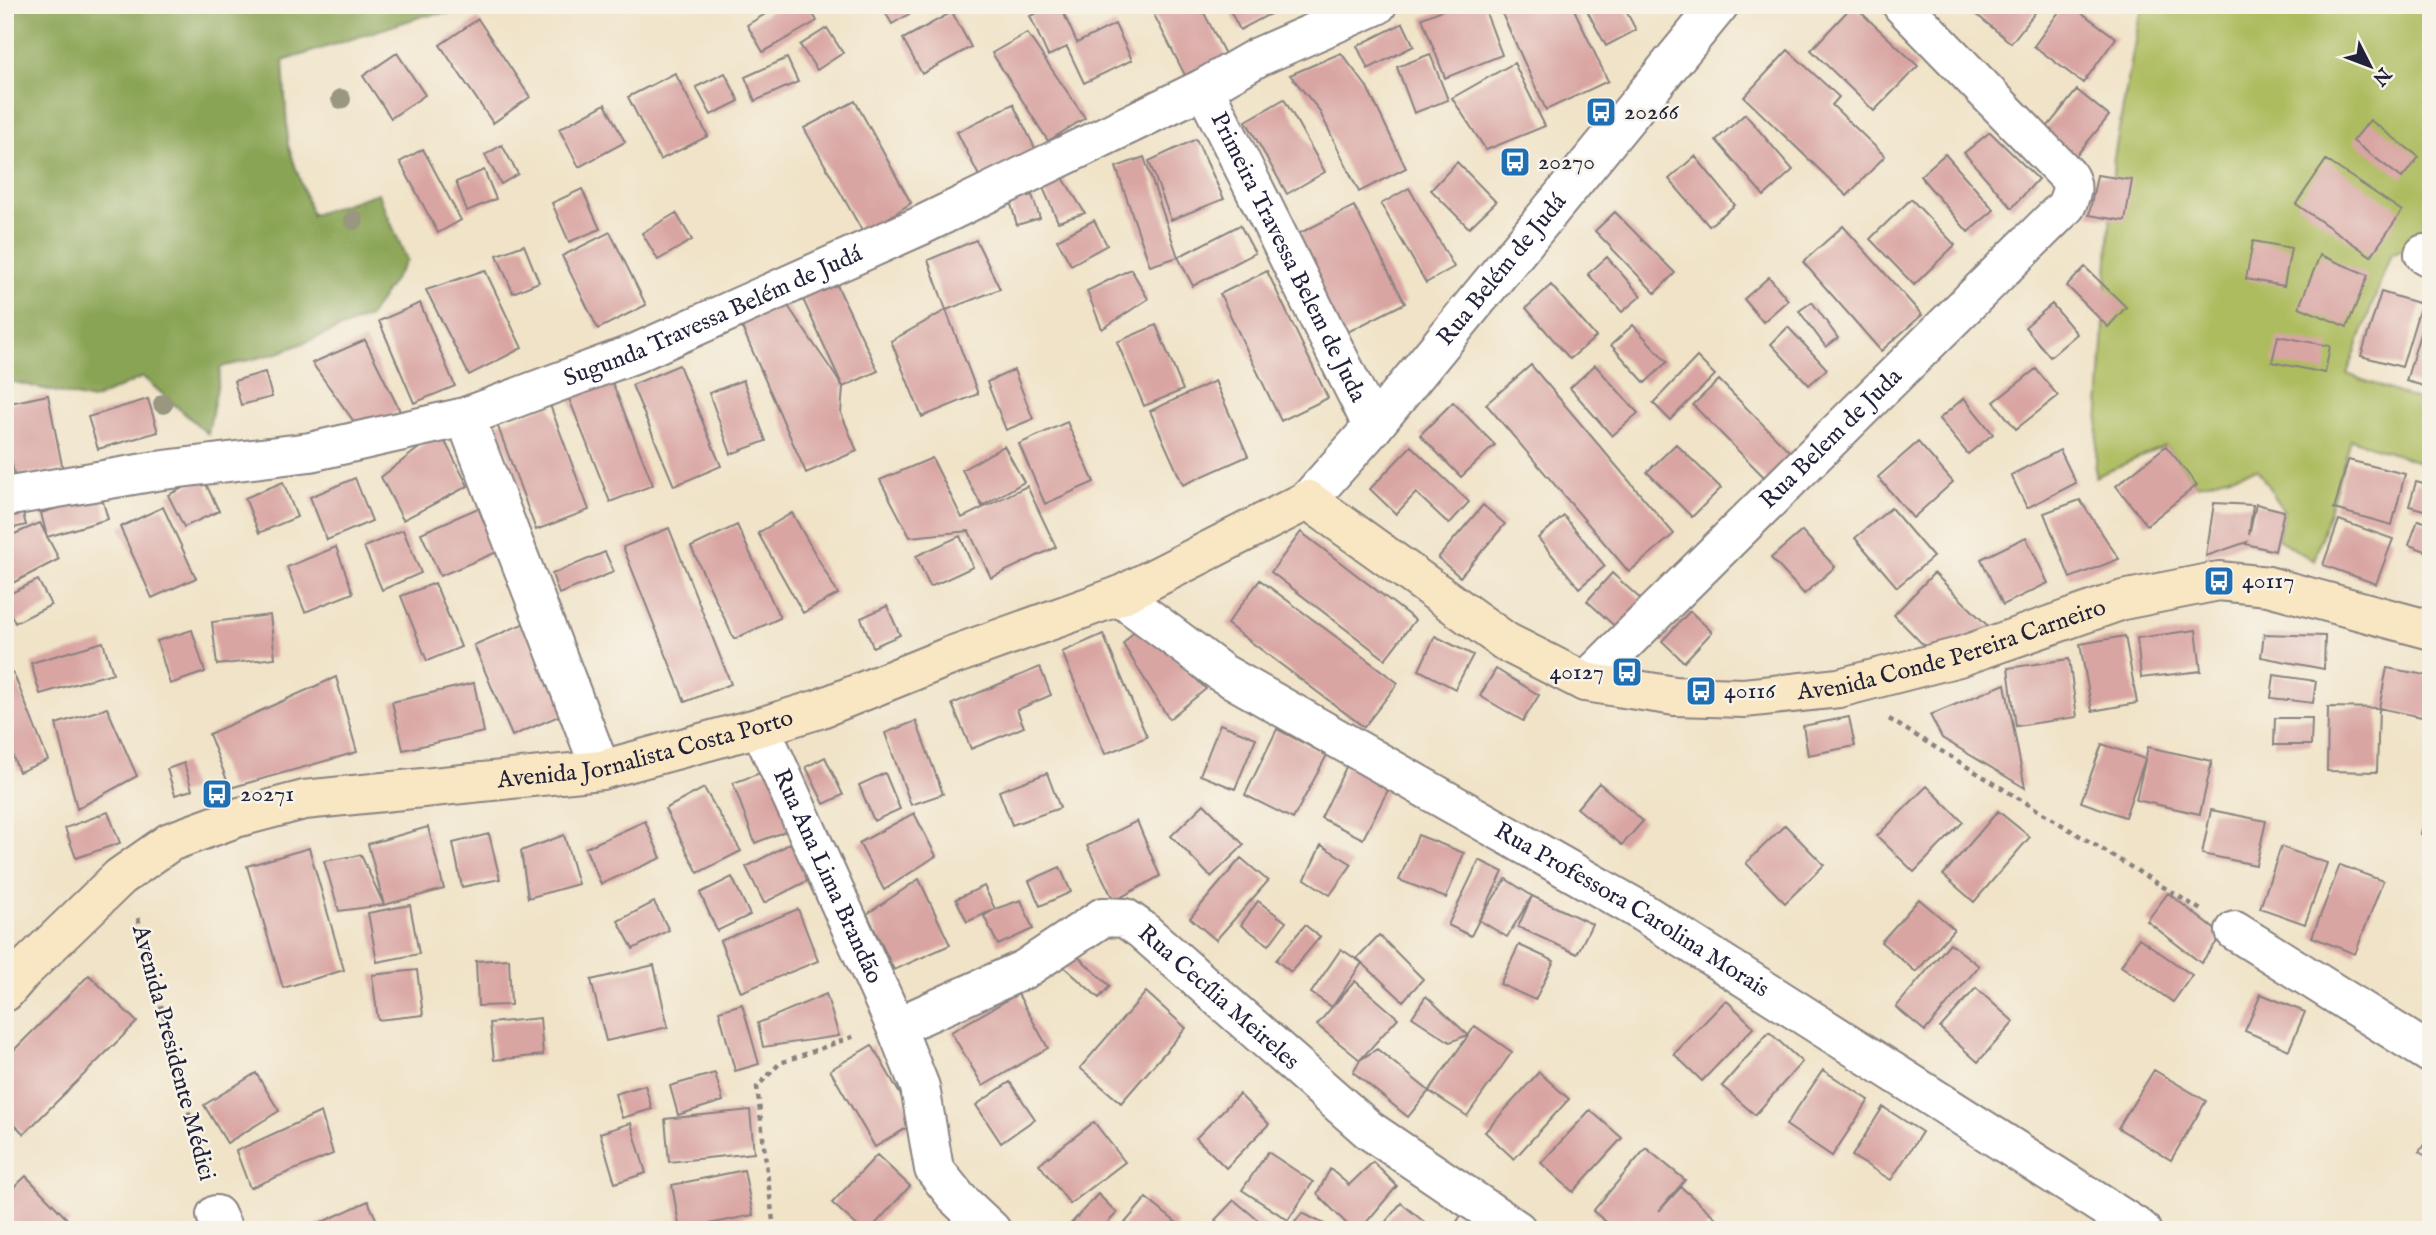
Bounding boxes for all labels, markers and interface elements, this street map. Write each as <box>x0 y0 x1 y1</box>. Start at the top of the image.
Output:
north arrow <box>2334 32 2404 102</box>
text: N <box>2366 61 2396 91</box>
bus stop icon: 20266 <box>1584 95 1618 129</box>
place label: 20266 <box>1624 97 1679 128</box>
street label: Primeira Travessa Belem de Juda <box>1203 107 1374 408</box>
bus stop icon: 20270 <box>1498 145 1532 179</box>
place label: 20270 <box>1538 147 1595 178</box>
street label: Rua Belém de Judá <box>1430 187 1574 352</box>
street label: Sugunda Travessa Belém de Judá <box>559 238 868 394</box>
street label: Rua Belem de Juda <box>1753 361 1909 516</box>
bus stop icon: 40117 <box>2202 564 2236 598</box>
place label: 40117 <box>2242 566 2295 597</box>
street label: Avenida Conde Pereira Carneiro <box>1795 592 2110 708</box>
bus stop icon: 40127 <box>1610 655 1644 689</box>
place label: 40127 <box>1549 657 1604 688</box>
bus stop icon: 40116 <box>1684 674 1718 708</box>
place label: 40116 <box>1724 676 1776 707</box>
street label: Avenida Jornalista Costa Porto <box>495 702 797 796</box>
street label: Rua Ana Lima Brandão <box>766 764 890 989</box>
bus stop icon: 20271 <box>200 777 234 811</box>
place label: 20271 <box>240 779 294 810</box>
street label: Rua Professora Carolina Morais <box>1489 815 1775 1005</box>
street label: Rua Cecília Meireles <box>1131 918 1306 1077</box>
street label: Avenida Presidente Médici <box>124 921 222 1184</box>

